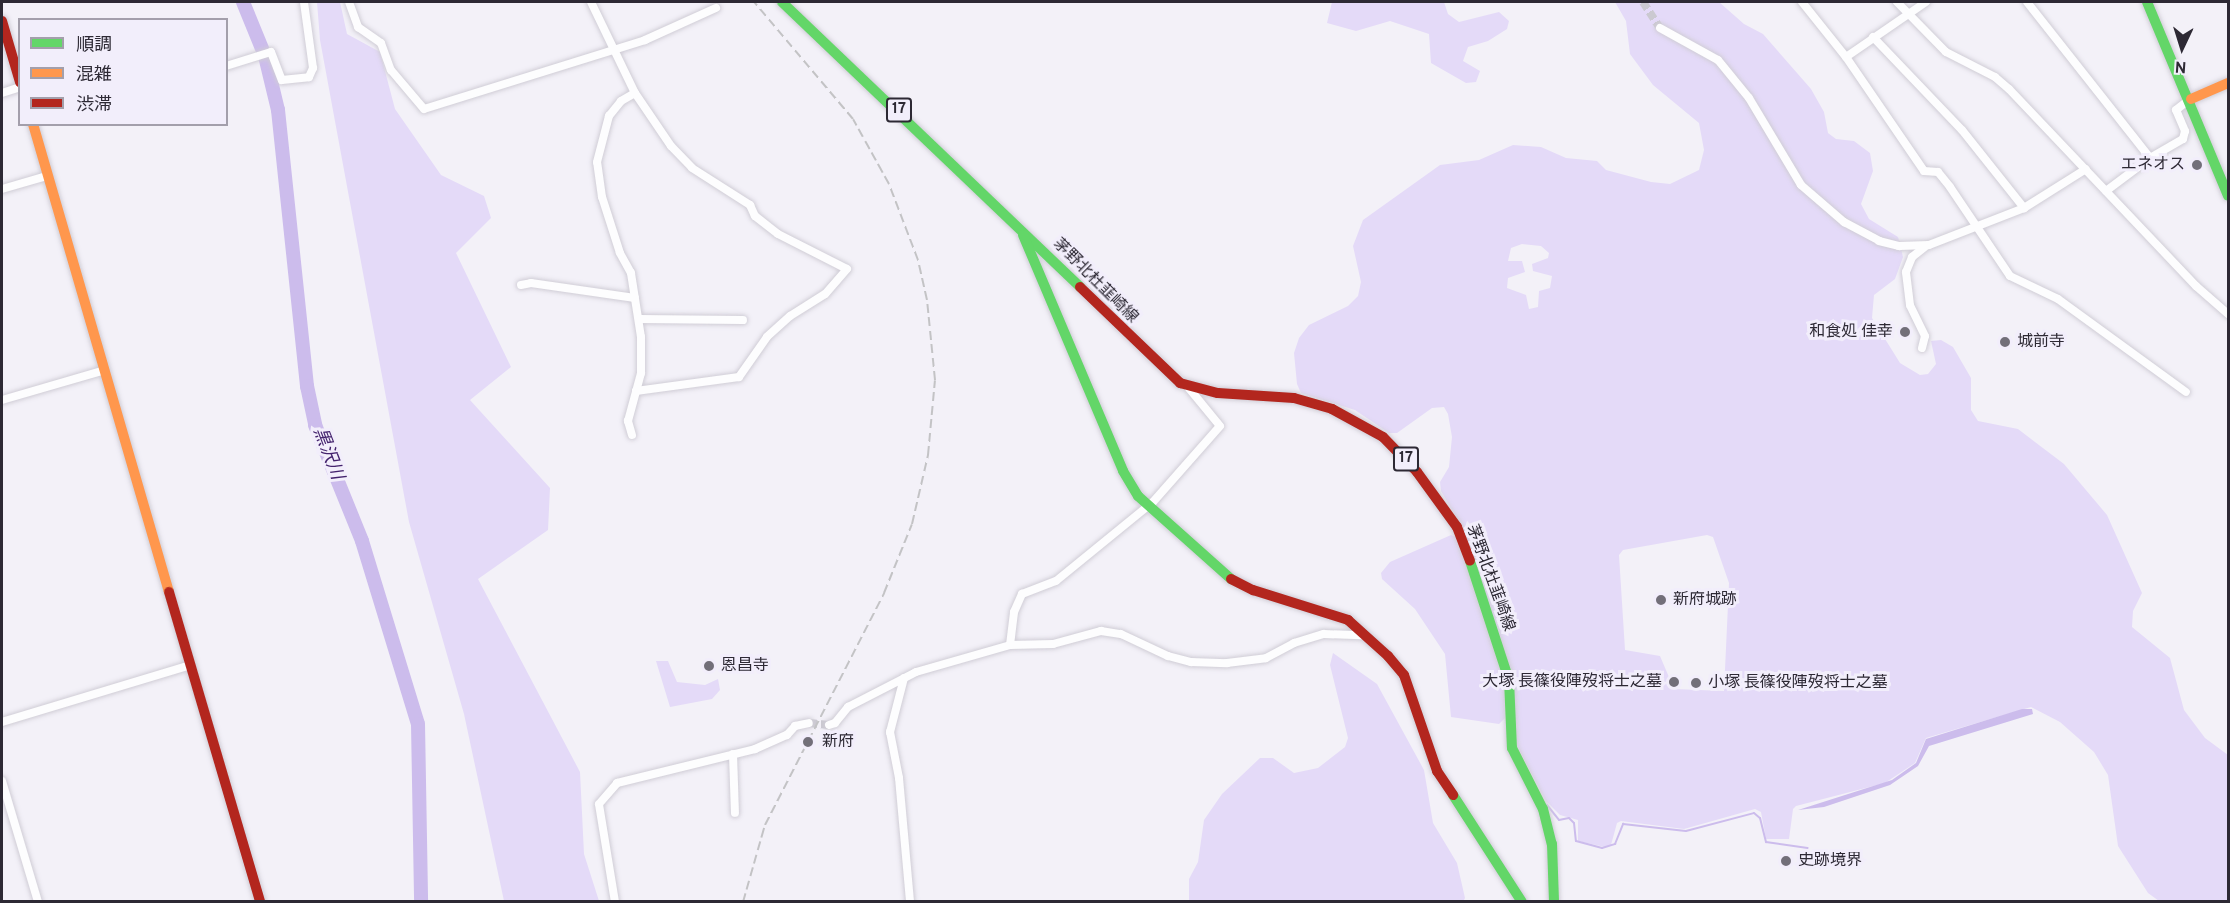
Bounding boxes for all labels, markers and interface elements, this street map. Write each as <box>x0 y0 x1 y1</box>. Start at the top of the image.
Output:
legend <box>18 18 228 126</box>
north arrow <box>2152 18 2212 78</box>
text: 順調 <box>76 34 112 57</box>
text: N <box>2174 56 2187 76</box>
text: 混雑 <box>76 64 112 87</box>
text: 渋滞 <box>76 94 112 117</box>
road number: 17 <box>886 98 912 122</box>
place label: エネオス <box>2121 155 2185 175</box>
marker: エネオス <box>2190 158 2204 172</box>
street label: 茅野北杜韮崎線 <box>1049 235 1141 327</box>
place label: 和食処 佳幸 <box>1809 322 1893 342</box>
marker: 和食処 佳幸 <box>1898 325 1912 339</box>
place label: 城前寺 <box>2017 332 2065 352</box>
marker: 城前寺 <box>1998 335 2012 349</box>
water label: 黒沢川 <box>307 425 347 483</box>
road number: 17 <box>1392 447 1420 471</box>
street label: 茅野北杜韮崎線 <box>1462 522 1518 634</box>
place label: 新府城跡 <box>1673 590 1737 610</box>
marker: 新府城跡 <box>1654 593 1668 607</box>
place label: 恩昌寺 <box>721 656 769 676</box>
marker: 恩昌寺 <box>702 659 716 673</box>
place label: 大塚 長篠役陣歿将士之墓 <box>1482 672 1662 692</box>
place label: 小塚 長篠役陣歿将士之墓 <box>1708 673 1888 693</box>
marker: 大塚 長篠役陣歿将士之墓 <box>1667 675 1681 689</box>
marker: 小塚 長篠役陣歿将士之墓 <box>1689 676 1703 690</box>
place label: 新府 <box>822 732 854 752</box>
marker: 新府 <box>799 733 817 751</box>
place label: 史跡境界 <box>1798 851 1862 871</box>
marker: 史跡境界 <box>1779 854 1793 868</box>

